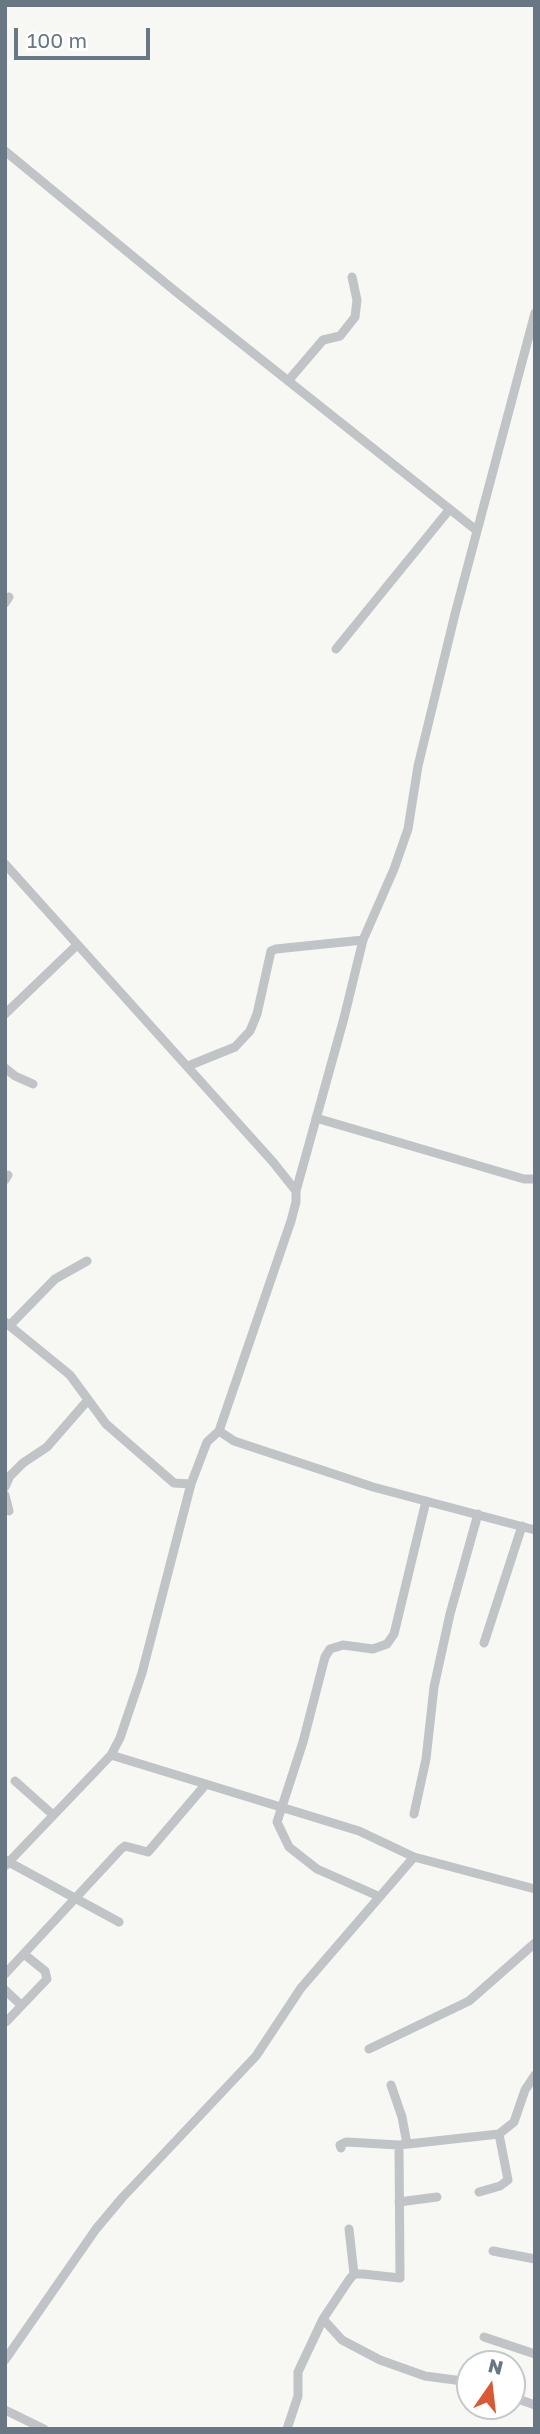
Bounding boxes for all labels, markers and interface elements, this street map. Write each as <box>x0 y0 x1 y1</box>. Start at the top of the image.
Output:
scale bar <box>18 14 154 58</box>
text: 100 m <box>27 27 87 53</box>
north arrow <box>456 2350 526 2420</box>
text: N <box>486 2353 506 2379</box>

